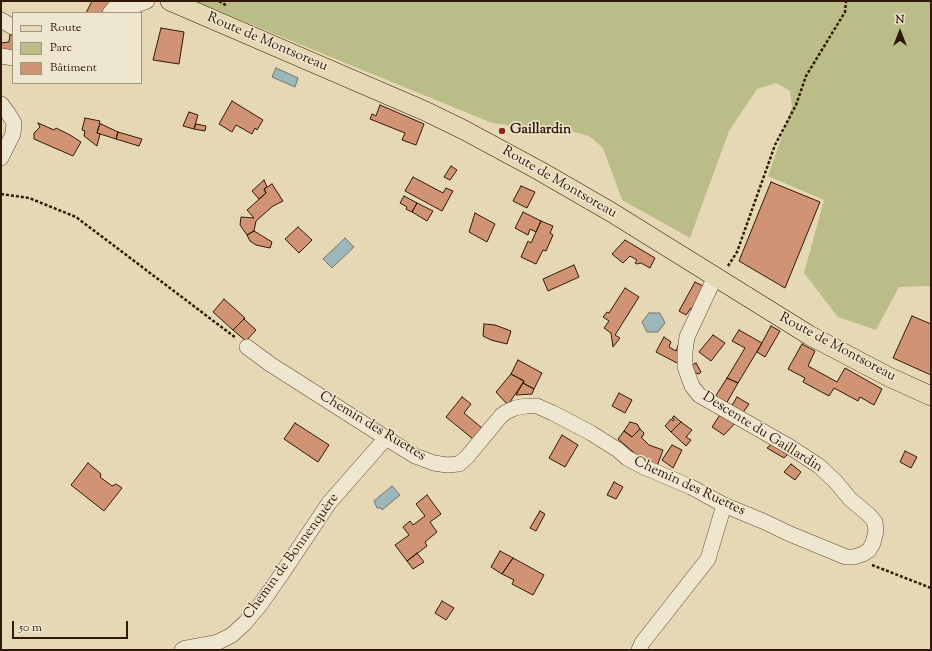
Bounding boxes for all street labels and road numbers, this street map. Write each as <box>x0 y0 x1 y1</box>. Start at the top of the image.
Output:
street label: Route de Montsoreau <box>204 10 330 76</box>
street label: Route de Montsoreau <box>499 143 619 223</box>
street label: Route de Montsoreau <box>776 310 898 386</box>
street label: Chemin des Ruettes <box>316 389 428 465</box>
street label: Descente du Gaillardin <box>699 389 825 477</box>
street label: Chemin des Ruettes <box>631 454 747 520</box>
street label: Chemin de Bonnenquère <box>241 491 343 623</box>

